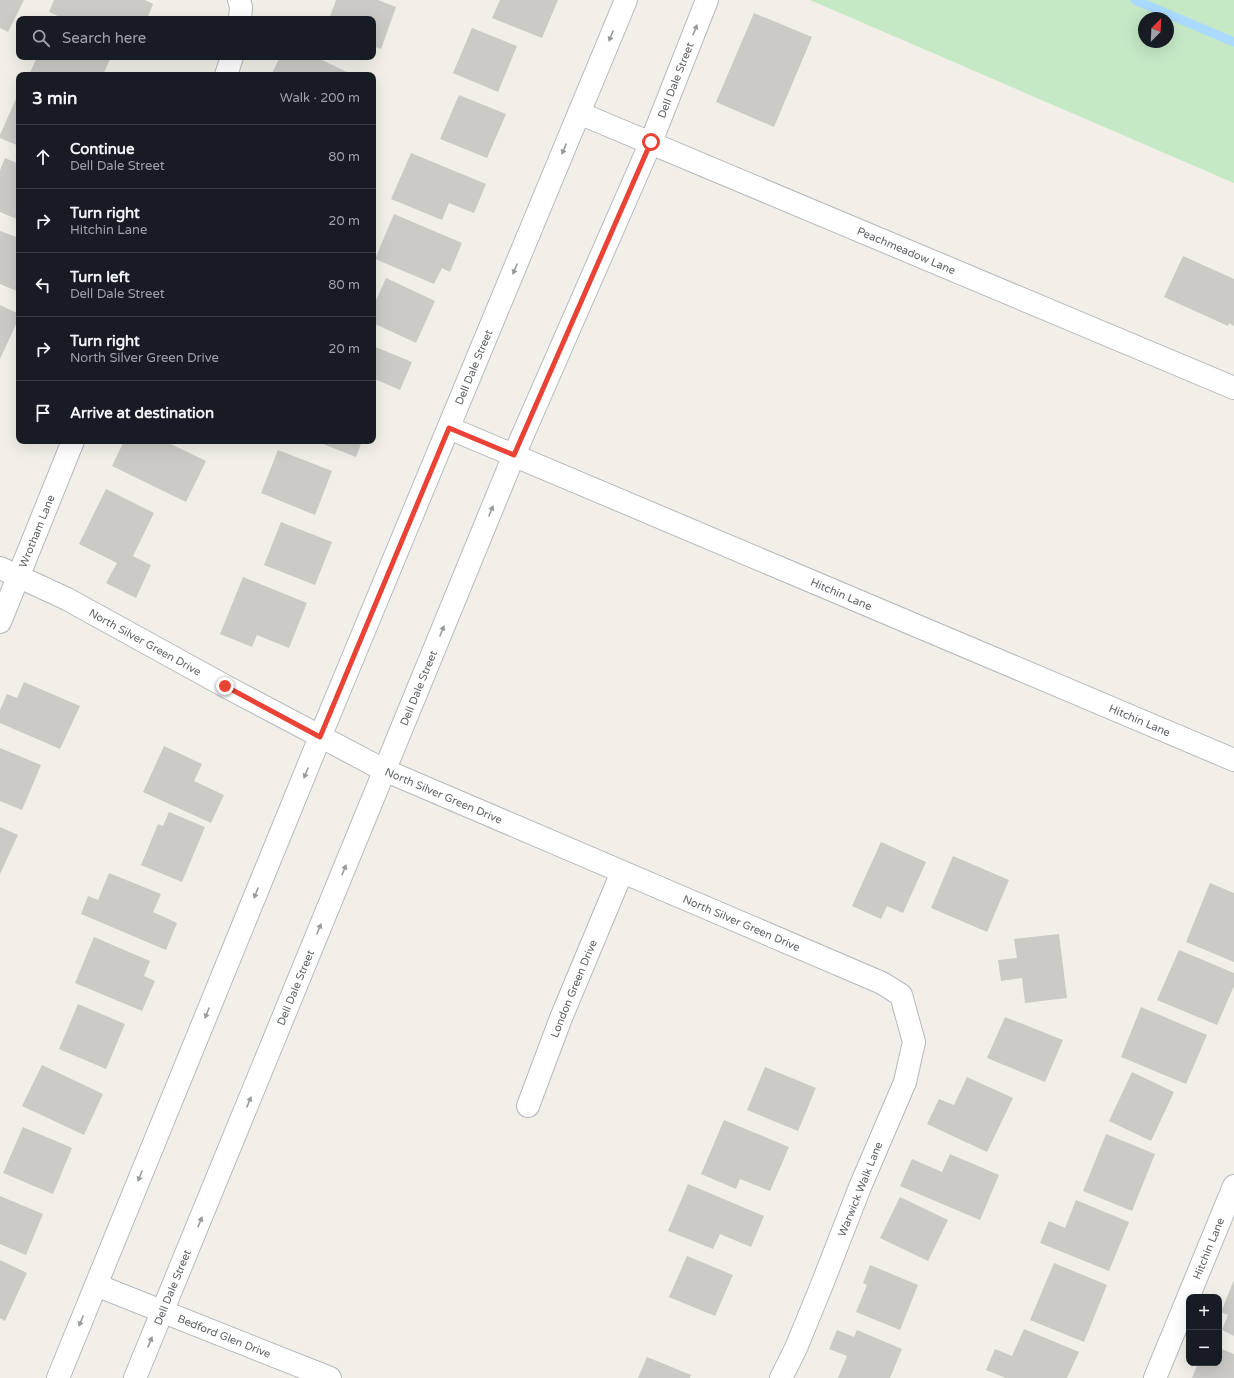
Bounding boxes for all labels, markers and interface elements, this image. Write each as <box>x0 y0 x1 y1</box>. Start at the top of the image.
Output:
north arrow <box>1138 12 1174 48</box>
search box <box>16 16 376 60</box>
one-way arrow <box>693 24 699 36</box>
icon: search <box>30 27 52 49</box>
text: Search here <box>62 29 146 47</box>
one-way arrow <box>608 31 614 42</box>
street label: Dell Dale Street <box>655 41 697 120</box>
text: 3 min <box>32 88 77 109</box>
text: Walk · 200 m <box>280 90 360 106</box>
route start <box>642 133 660 151</box>
text: Continue <box>70 140 134 158</box>
one-way arrow <box>561 143 567 155</box>
icon: ahead <box>32 146 54 168</box>
text: 80 m <box>328 149 360 165</box>
text: Dell Dale Street <box>70 158 165 174</box>
text: Turn right <box>70 204 140 222</box>
icon: right <box>32 210 54 232</box>
text: 20 m <box>328 213 360 229</box>
text: Hitchin Lane <box>70 222 147 238</box>
street label: Peachmeadow Lane <box>855 224 957 277</box>
one-way arrow <box>511 263 517 275</box>
text: Turn left <box>70 268 130 286</box>
icon: left <box>32 274 54 296</box>
text: 80 m <box>328 277 360 293</box>
text: Dell Dale Street <box>70 286 165 302</box>
street label: Dell Dale Street <box>453 328 495 407</box>
text: Turn right <box>70 332 140 350</box>
icon: right <box>32 338 54 360</box>
text: 20 m <box>328 341 360 357</box>
text: North Silver Green Drive <box>70 350 219 366</box>
icon: arrive <box>32 402 54 424</box>
text: Arrive at destination <box>70 404 214 422</box>
street label: Wrotham Lane <box>17 493 58 570</box>
one-way arrow <box>489 504 495 516</box>
street label: Hitchin Lane <box>808 576 874 613</box>
street label: North Silver Green Drive <box>86 606 203 679</box>
one-way arrow <box>439 624 445 636</box>
street label: Dell Dale Street <box>398 648 440 728</box>
route end <box>216 677 234 695</box>
street label: Hitchin Lane <box>1107 702 1172 739</box>
street label: North Silver Green Drive <box>383 765 504 827</box>
one-way arrow <box>302 767 308 779</box>
one-way arrow <box>341 863 347 875</box>
one-way arrow <box>253 888 259 900</box>
street label: North Silver Green Drive <box>681 893 802 954</box>
one-way arrow <box>317 923 323 935</box>
street label: London Green Drive <box>548 938 600 1039</box>
street label: Dell Dale Street <box>274 948 317 1027</box>
one-way arrow <box>204 1008 210 1019</box>
one-way arrow <box>246 1096 252 1107</box>
street label: Warwick Walk Lane <box>835 1140 885 1239</box>
one-way arrow <box>137 1171 143 1182</box>
one-way arrow <box>197 1215 203 1227</box>
street label: Hitchin Lane <box>1190 1216 1227 1281</box>
street label: Dell Dale Street <box>151 1248 194 1327</box>
map controls <box>1186 1294 1222 1366</box>
button: + <box>1186 1294 1222 1330</box>
street label: Bedford Glen Drive <box>176 1312 273 1361</box>
one-way arrow <box>77 1315 83 1327</box>
button: − <box>1186 1330 1222 1366</box>
one-way arrow <box>147 1337 153 1348</box>

